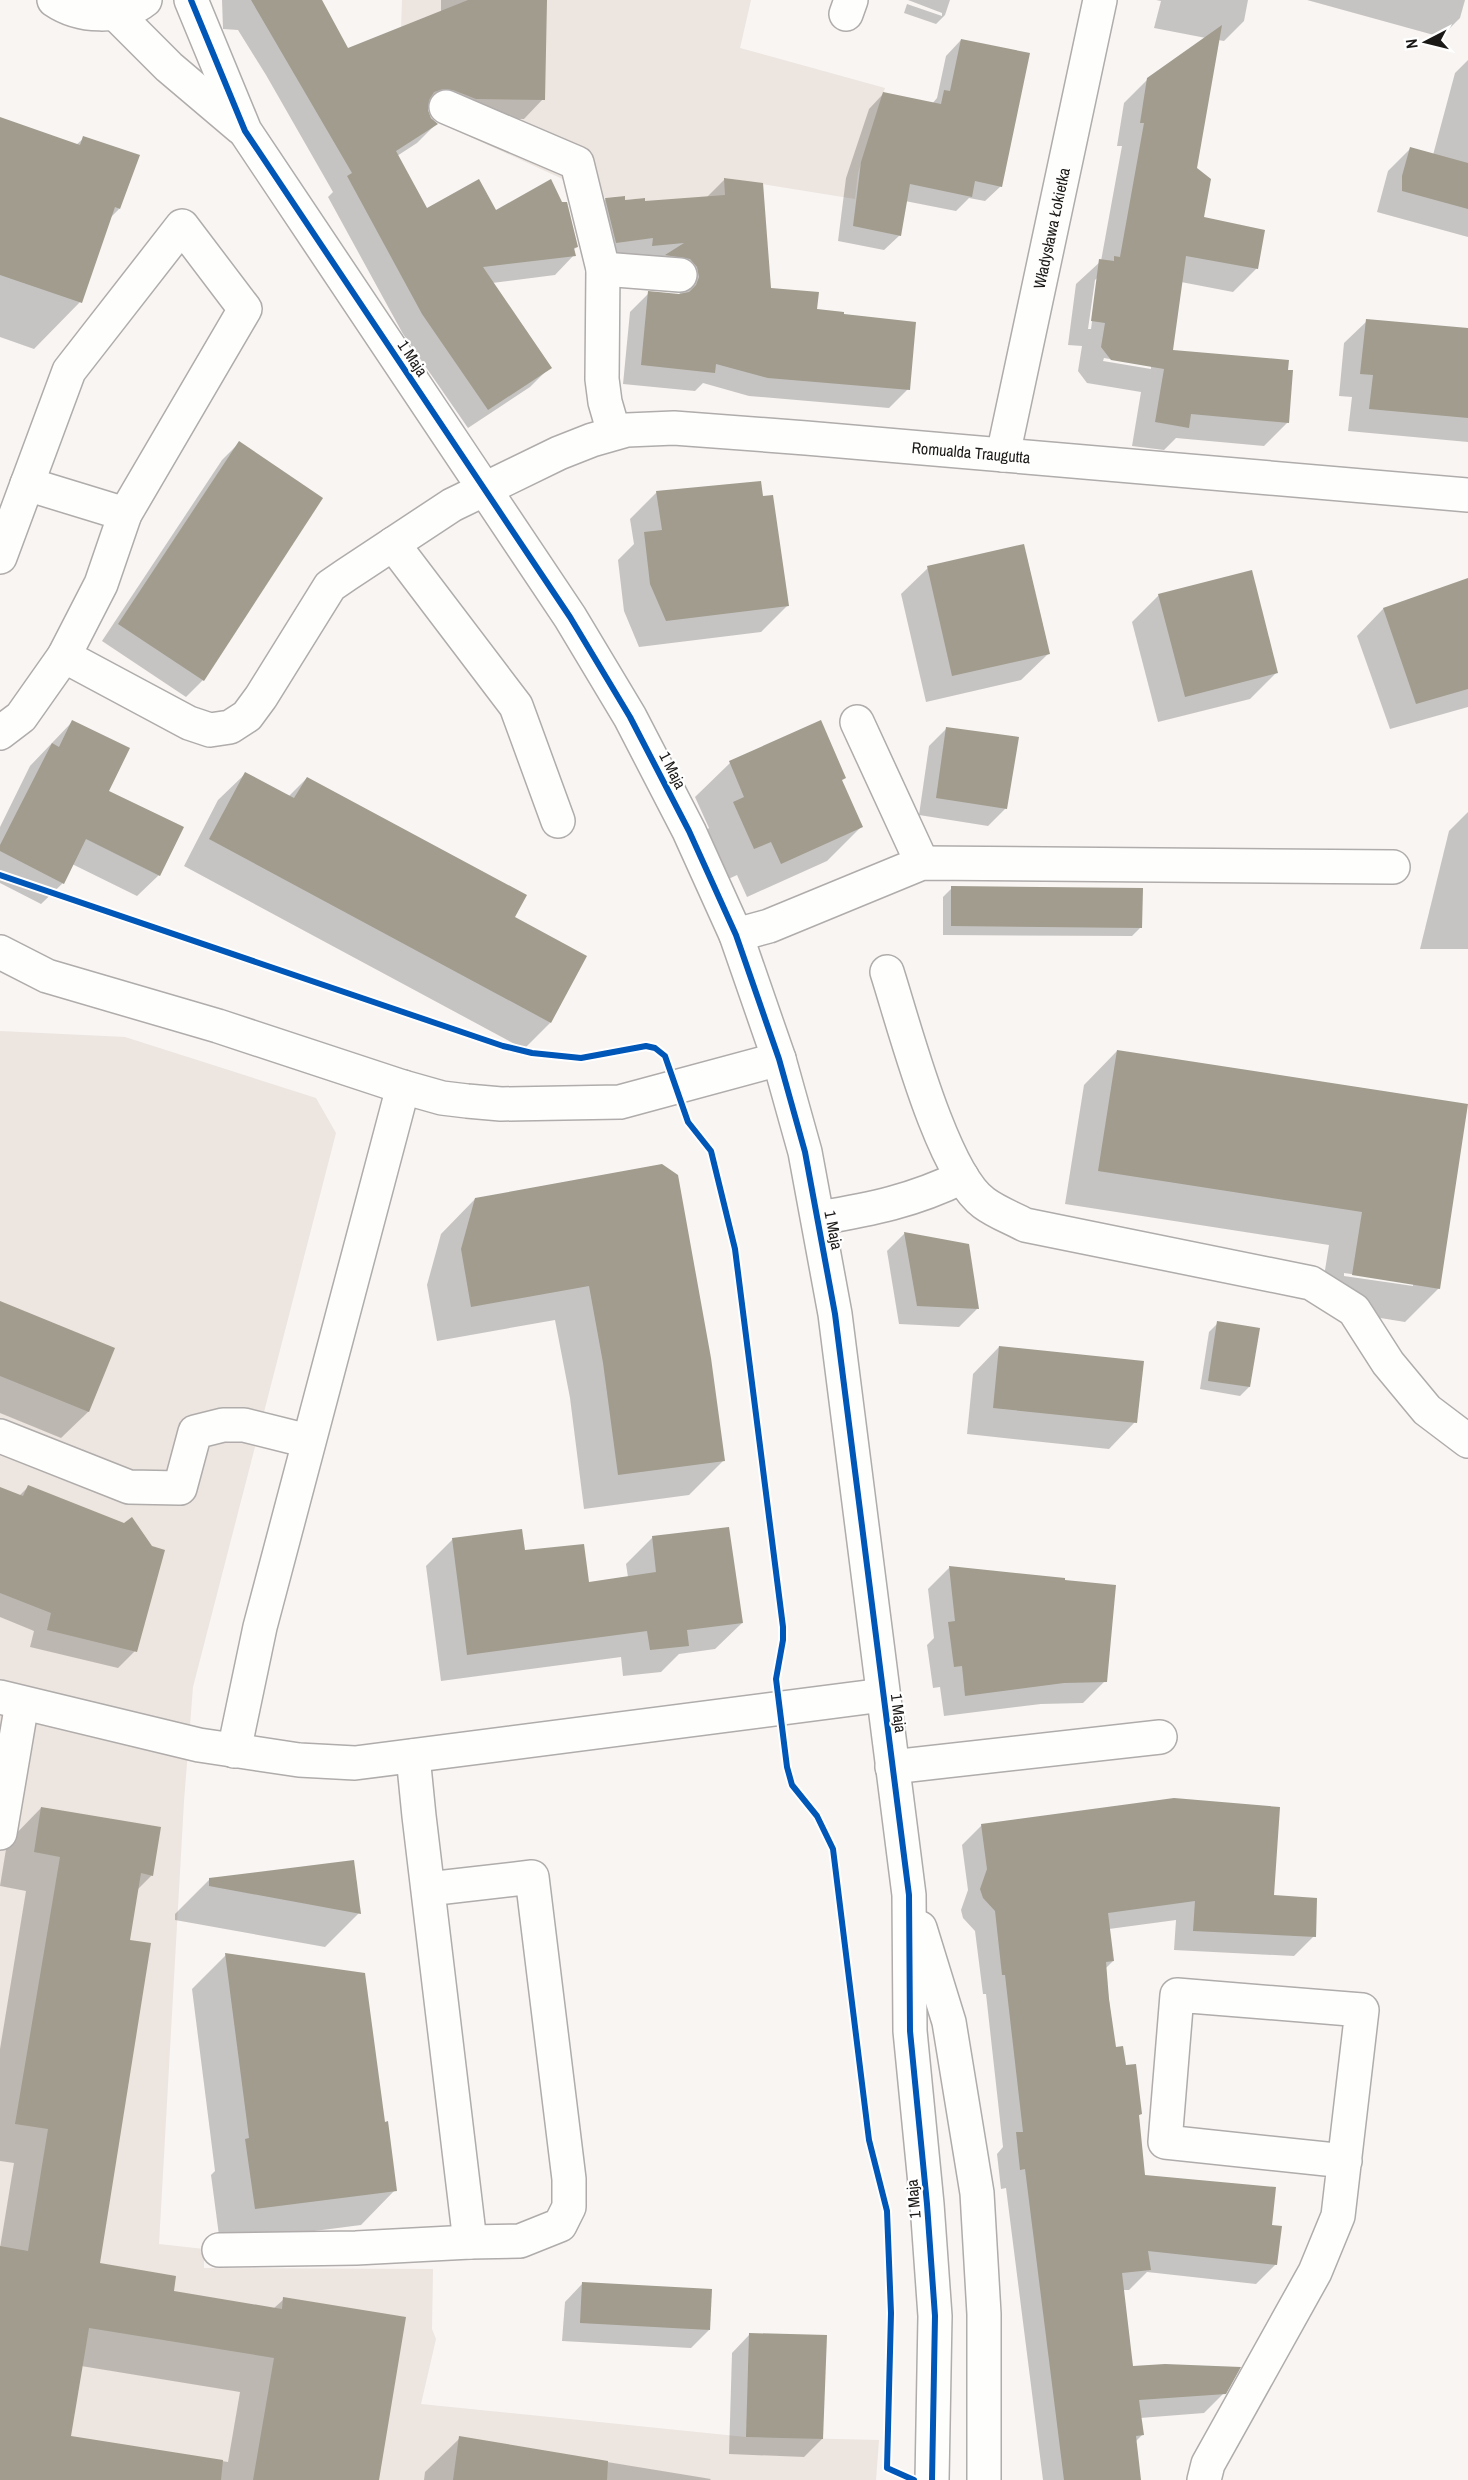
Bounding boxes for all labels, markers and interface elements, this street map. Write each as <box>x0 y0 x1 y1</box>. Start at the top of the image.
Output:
north arrow <box>1396 12 1456 72</box>
text: N <box>1400 38 1423 50</box>
street label: Władysława Łokietka <box>1028 165 1075 291</box>
street label: 1 Maja <box>393 336 434 381</box>
street label: Romualda Traugutta <box>911 436 1032 468</box>
street label: 1 Maja <box>654 747 692 793</box>
street label: 1 Maja <box>819 1209 849 1252</box>
street label: 1 Maja <box>886 1692 912 1735</box>
street label: 1 Maja <box>900 2178 926 2220</box>

